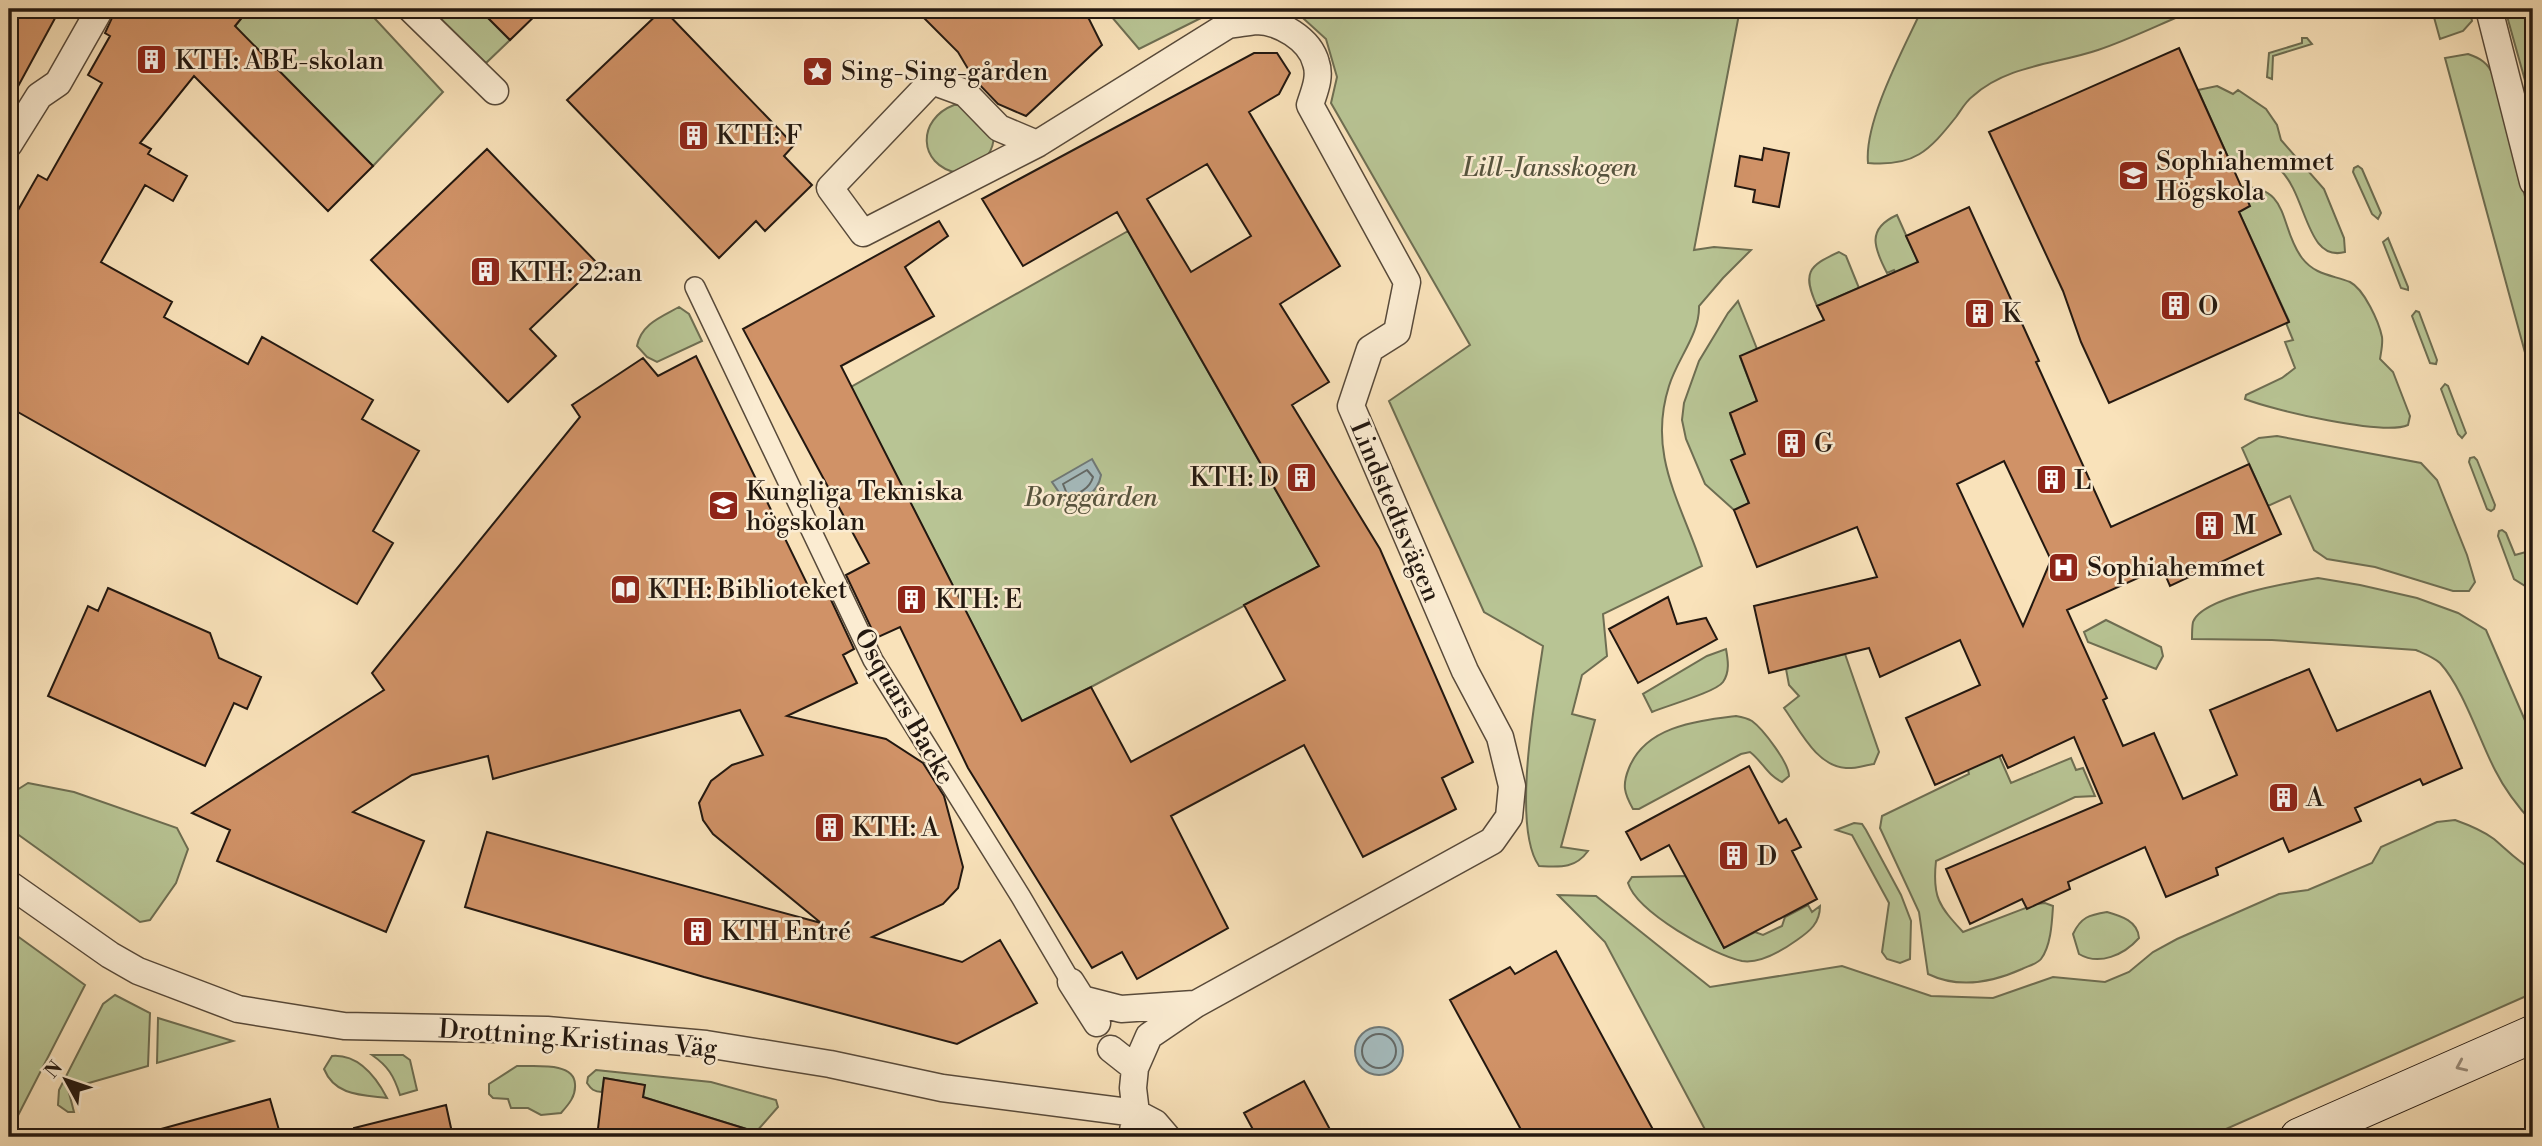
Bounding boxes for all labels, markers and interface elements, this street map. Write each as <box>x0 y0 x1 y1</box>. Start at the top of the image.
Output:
building icon: KTH: ABE-skolan <box>135 43 169 77</box>
place label: KTH: ABE-skolan <box>175 45 384 77</box>
place icon: Sing-Sing-gården <box>801 54 835 88</box>
place label: Sing-Sing-gården <box>841 56 1048 88</box>
building icon: KTH: F <box>676 118 710 152</box>
place label: KTH: F <box>716 120 802 152</box>
place label: Sophiahemmet Högskola <box>2156 146 2334 208</box>
park label: Lill-Jansskogen <box>1462 152 1638 184</box>
school or university icon: Sophiahemmet Högskola <box>2116 159 2150 193</box>
building icon: KTH: 22:an <box>469 255 503 289</box>
place label: KTH: 22:an <box>509 257 642 289</box>
building icon: O <box>2158 289 2192 323</box>
place label: O <box>2198 291 2218 323</box>
building icon: K <box>1962 296 1996 330</box>
place label: K <box>2002 298 2023 330</box>
street label: Lindstedtsvägen <box>1343 416 1448 607</box>
building icon: G <box>1774 426 1808 460</box>
place label: G <box>1814 428 1833 460</box>
building icon: KTH: D <box>1285 460 1319 494</box>
place label: KTH: D <box>1190 462 1279 494</box>
building icon: L <box>2034 463 2068 497</box>
place label: L <box>2074 465 2091 497</box>
place label: Kungliga Tekniska högskolan <box>746 476 964 538</box>
park label: Borggården <box>1023 482 1158 514</box>
school or university icon: Kungliga Tekniska högskolan <box>706 489 740 523</box>
building icon: M <box>2193 508 2227 542</box>
place label: M <box>2233 510 2256 542</box>
hospital icon: Sophiahemmet <box>2047 550 2081 584</box>
place label: Sophiahemmet <box>2087 552 2265 584</box>
library icon: KTH: Biblioteket <box>608 572 642 606</box>
place label: KTH: Biblioteket <box>648 574 847 606</box>
building icon: KTH: E <box>895 582 929 616</box>
place label: KTH: E <box>935 584 1022 616</box>
street label: Osquars Backe <box>847 623 962 790</box>
building icon: A <box>2266 780 2300 814</box>
place label: A <box>2305 782 2325 814</box>
building icon: KTH: A <box>812 810 846 844</box>
place label: KTH: A <box>852 812 940 844</box>
building icon: D <box>1717 839 1751 873</box>
place label: D <box>1757 841 1777 873</box>
building icon: KTH Entré <box>681 914 715 948</box>
place label: KTH Entré <box>721 916 851 948</box>
street label: Drottning Kristinas Väg <box>437 1013 719 1065</box>
north arrow <box>32 1044 102 1114</box>
text: N <box>40 1056 68 1083</box>
one-way arrow <box>2456 1058 2469 1072</box>

